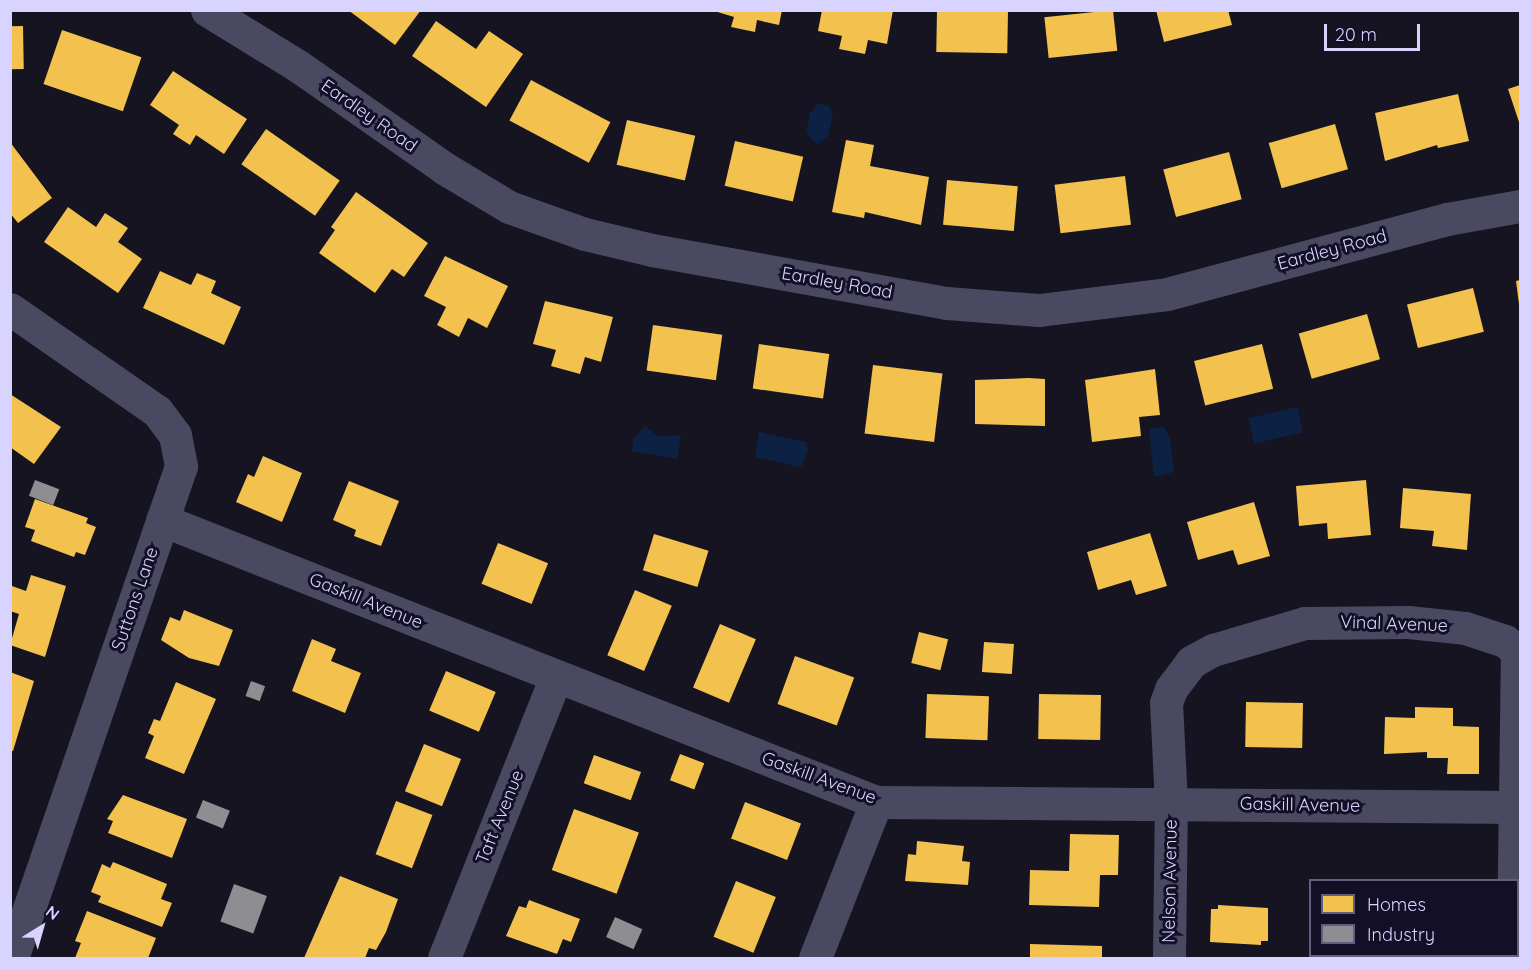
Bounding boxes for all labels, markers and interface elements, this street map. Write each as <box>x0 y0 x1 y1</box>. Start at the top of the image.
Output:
scale bar <box>1327 12 1423 50</box>
text: 20 m <box>1335 23 1377 46</box>
street label: Eardley Road <box>317 75 421 157</box>
street label: Eardley Road <box>1275 225 1389 275</box>
street label: Eardley Road <box>780 263 894 303</box>
street label: Suttons Lane <box>107 544 163 654</box>
street label: Gaskill Avenue <box>306 568 426 634</box>
street label: Vinal Avenue <box>1340 611 1448 637</box>
street label: Gaskill Avenue <box>759 747 879 809</box>
street label: Taft Avenue <box>471 767 529 867</box>
street label: Gaskill Avenue <box>1240 793 1360 817</box>
street label: Nelson Avenue <box>1158 819 1182 943</box>
legend <box>1309 879 1519 957</box>
text: Homes <box>1367 893 1426 916</box>
north arrow <box>12 897 72 957</box>
text: N <box>42 901 64 924</box>
text: Industry <box>1367 923 1435 946</box>

